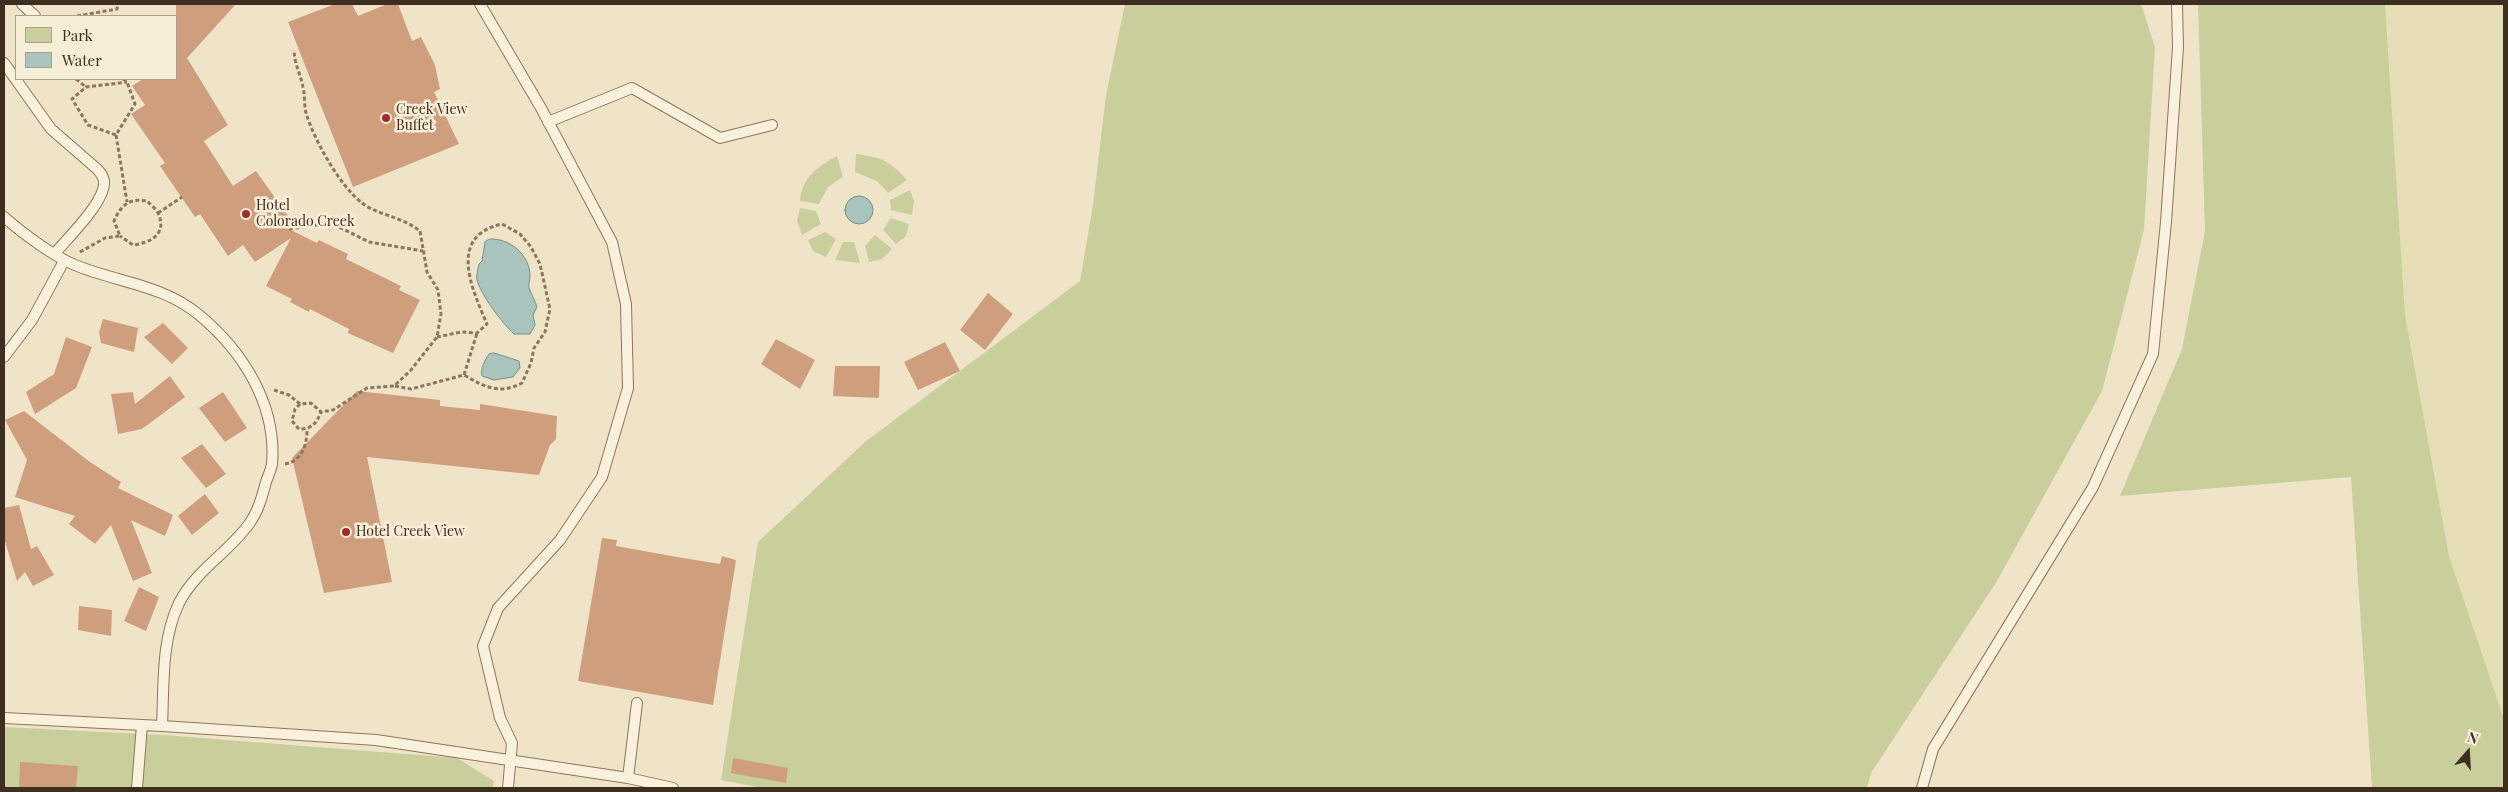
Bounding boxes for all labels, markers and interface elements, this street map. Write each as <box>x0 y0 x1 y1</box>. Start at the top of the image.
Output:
legend <box>15 15 178 80</box>
text: Park <box>62 25 93 45</box>
text: Water <box>62 50 102 70</box>
place label: Creek View Buffet <box>396 102 467 134</box>
marker: Creek View Buffet <box>380 112 392 124</box>
place label: Hotel Colorado Creek <box>256 198 355 230</box>
marker: Hotel Colorado Creek <box>240 208 252 220</box>
place label: Hotel Creek View <box>356 524 465 540</box>
marker: Hotel Creek View <box>340 526 352 538</box>
north arrow <box>2443 727 2493 777</box>
text: N <box>2465 727 2481 748</box>

